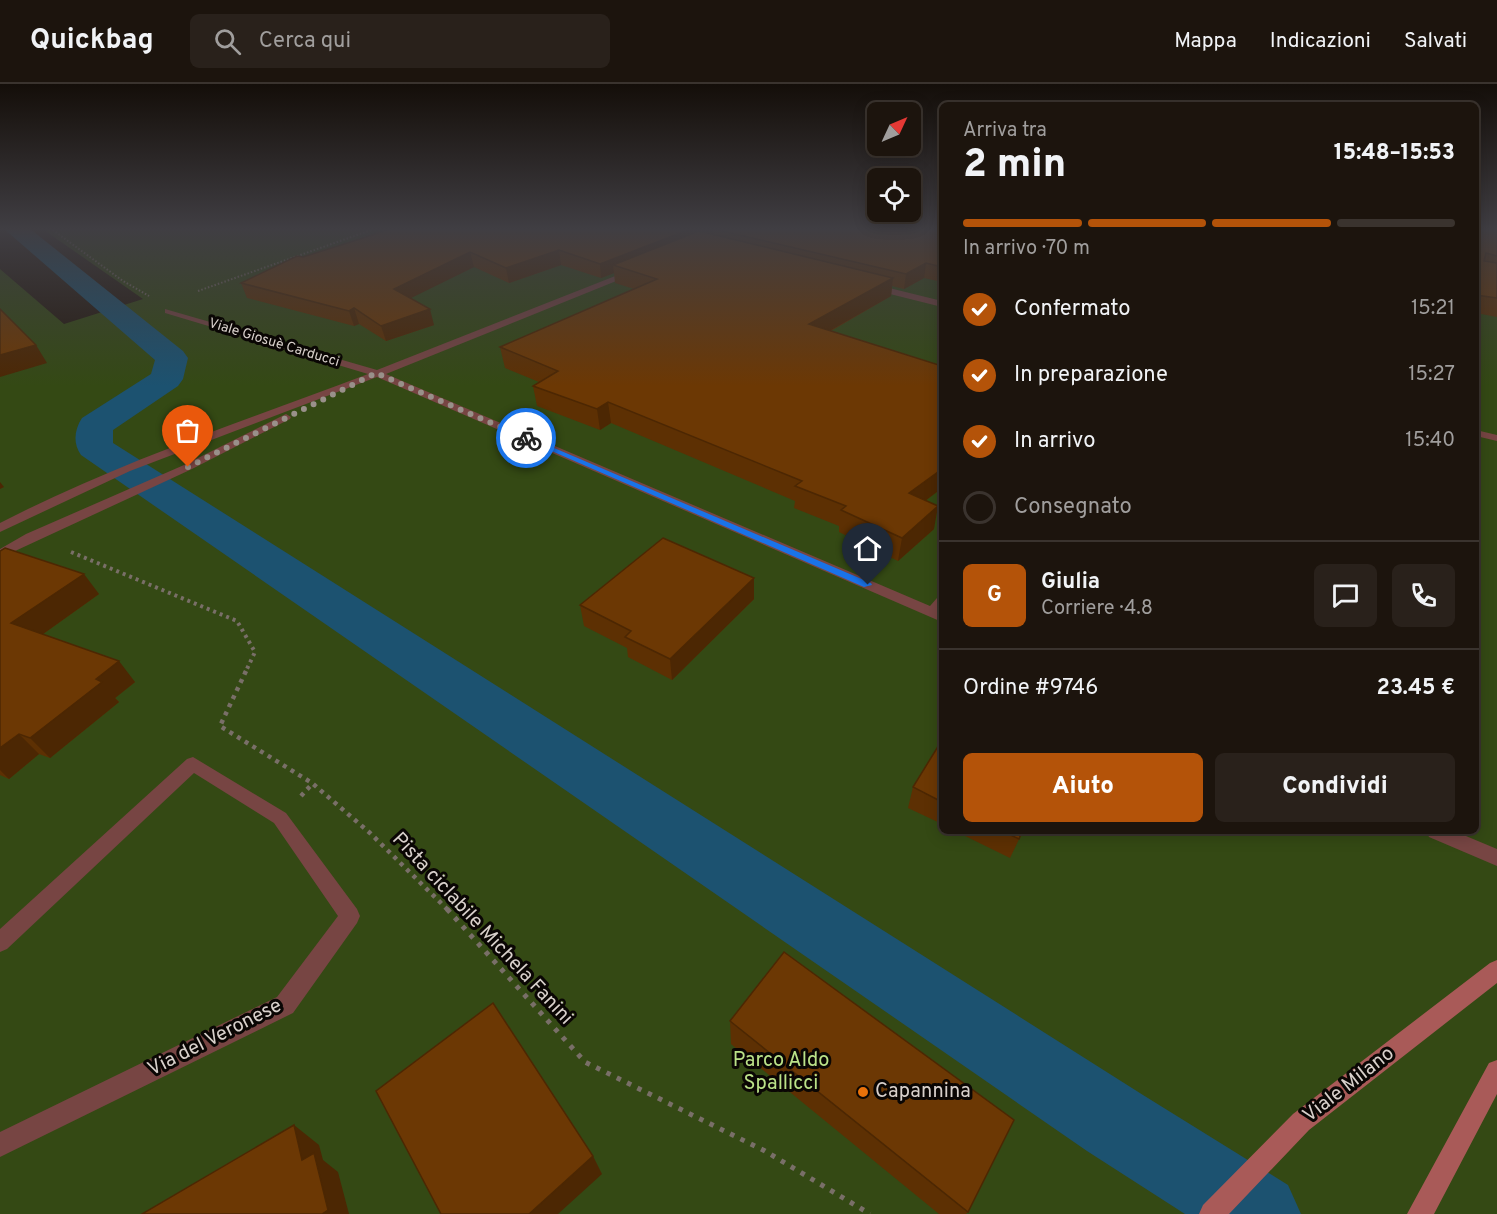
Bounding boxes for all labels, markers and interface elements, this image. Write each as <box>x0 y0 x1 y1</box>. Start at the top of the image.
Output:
search box <box>190 14 610 68</box>
text: Quickbag <box>30 23 154 59</box>
icon: search <box>211 25 244 58</box>
text: Cerca qui <box>259 28 351 55</box>
text: Mappa <box>1174 28 1237 55</box>
text: Indicazioni <box>1270 28 1371 55</box>
text: Salvati <box>1404 28 1467 55</box>
north arrow <box>867 102 921 156</box>
map controls <box>867 102 921 222</box>
text: Arriva tra <box>963 118 1047 144</box>
text: 15:48–15:53 <box>1334 140 1455 167</box>
text: 2 min <box>963 142 1066 191</box>
button: locate <box>867 168 921 222</box>
text: In arrivo · 70 m <box>963 236 1090 262</box>
icon: check <box>963 293 996 326</box>
text: Confermato <box>1014 296 1131 323</box>
text: 15:21 <box>1411 296 1455 322</box>
street label: Viale Giosuè Carducci <box>207 315 341 371</box>
icon: check <box>963 359 996 392</box>
text: In preparazione <box>1014 362 1168 389</box>
text: 15:27 <box>1408 362 1455 388</box>
pin <box>162 405 213 467</box>
courier <box>496 408 556 468</box>
icon: bag <box>171 414 204 447</box>
icon: bike <box>510 422 543 455</box>
icon: check <box>963 425 996 458</box>
text: In arrivo <box>1014 428 1096 455</box>
text: 15:40 <box>1405 428 1455 454</box>
text: Consegnato <box>1014 494 1132 521</box>
pin <box>842 523 893 585</box>
icon: home <box>851 532 884 565</box>
button: chat <box>1314 564 1377 627</box>
button: phone <box>1392 564 1455 627</box>
text: Giulia <box>1041 569 1100 596</box>
text: G <box>987 582 1002 609</box>
text: Corriere · 4.8 <box>1041 596 1153 622</box>
text: Ordine #9746 <box>963 675 1098 702</box>
text: 23.45 € <box>1376 675 1455 702</box>
button: Aiuto <box>963 753 1203 822</box>
button: Condividi <box>1215 753 1455 822</box>
street label: Pista ciclabile Michela Fanini <box>386 827 578 1031</box>
street label: Via del Veronese <box>144 993 286 1083</box>
street label: Viale Milano <box>1298 1041 1400 1129</box>
park label: Parco Aldo Spallicci <box>733 1048 829 1097</box>
place label: Capannina <box>875 1079 971 1105</box>
marker: Capannina <box>856 1085 870 1099</box>

